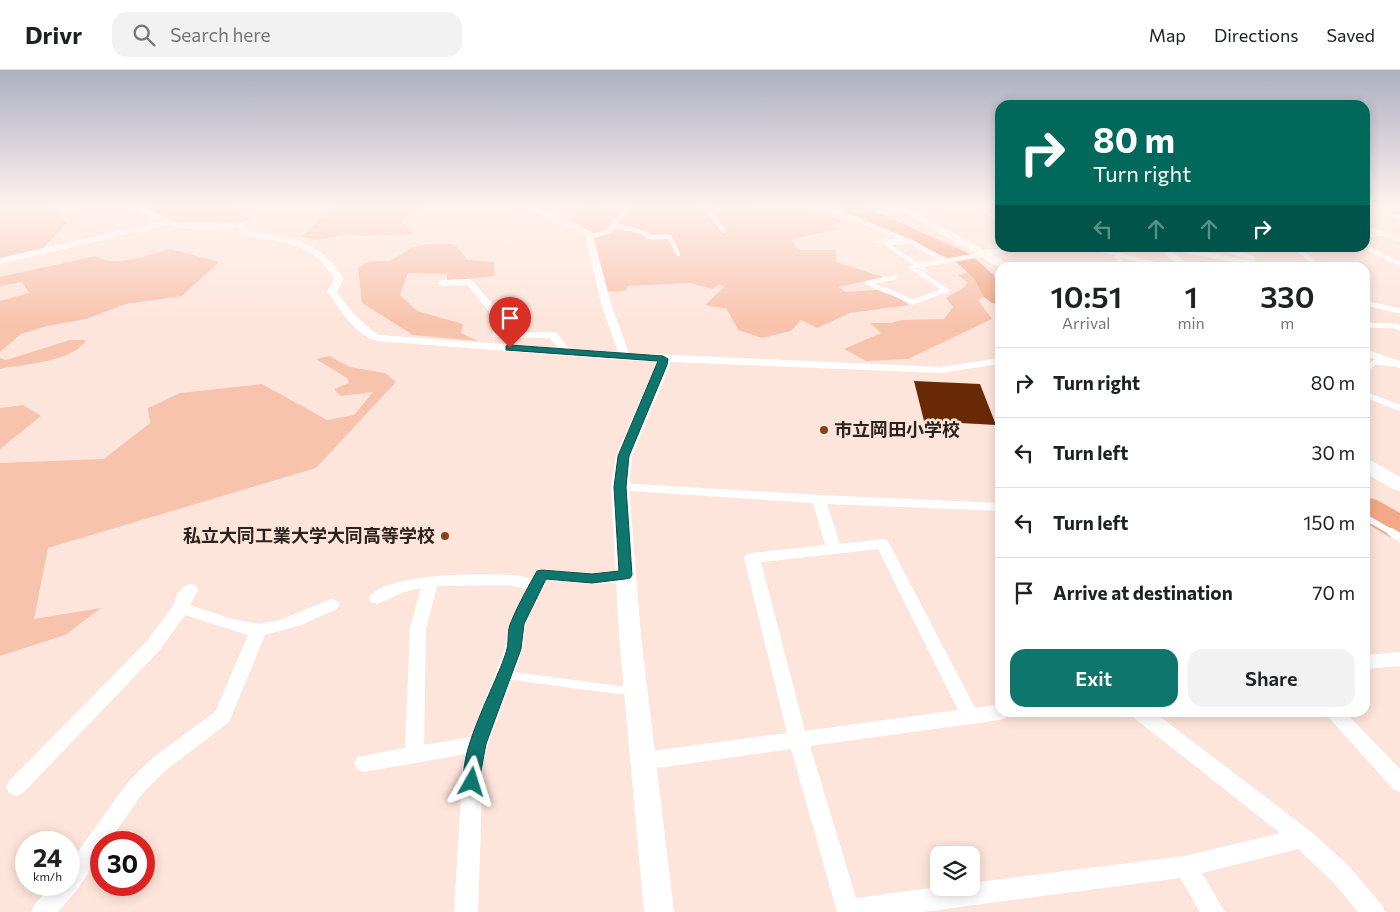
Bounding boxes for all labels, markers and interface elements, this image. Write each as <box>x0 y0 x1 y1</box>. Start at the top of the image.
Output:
search box <box>112 12 462 57</box>
text: Drivr <box>25 20 82 49</box>
icon: search <box>130 21 158 49</box>
text: Search here <box>170 23 271 46</box>
text: Map <box>1149 24 1186 46</box>
text: Directions <box>1214 24 1298 46</box>
text: Saved <box>1326 24 1375 46</box>
text: 80 m <box>1093 117 1175 160</box>
icon: right <box>1010 120 1075 185</box>
text: Turn right <box>1093 160 1191 187</box>
icon: left <box>1089 215 1117 243</box>
icon: ahead <box>1142 215 1170 243</box>
icon: ahead <box>1195 215 1223 243</box>
icon: right <box>1248 215 1276 243</box>
text: 10:51 <box>1050 277 1122 314</box>
text: 1 <box>1184 277 1198 314</box>
text: 330 <box>1260 277 1315 314</box>
pin <box>489 297 531 348</box>
icon: arrive <box>496 304 524 332</box>
text: Arrival <box>1062 313 1110 332</box>
text: min <box>1177 313 1205 332</box>
text: m <box>1280 313 1294 332</box>
icon: right <box>1010 369 1038 397</box>
text: Turn right <box>1053 371 1140 394</box>
text: 80 m <box>1311 371 1355 394</box>
place label: 市立岡田小学校 <box>834 418 960 440</box>
marker: 市立岡田小学校 <box>818 424 830 436</box>
icon: left <box>1010 439 1038 467</box>
text: Turn left <box>1053 441 1128 464</box>
text: 30 m <box>1312 441 1355 464</box>
icon: left <box>1010 509 1038 537</box>
text: Turn left <box>1053 511 1128 534</box>
text: 150 m <box>1303 511 1355 534</box>
place label: 私立大同工業大学大同高等学校 <box>183 524 435 546</box>
marker: 私立大同工業大学大同高等学校 <box>439 530 451 542</box>
icon: arrive <box>1010 579 1038 607</box>
text: Arrive at destination <box>1053 581 1233 604</box>
text: 70 m <box>1312 581 1355 604</box>
button: Exit <box>1010 649 1178 707</box>
button: Share <box>1188 649 1355 707</box>
position arrow <box>445 755 497 807</box>
speed limit sign: 30 <box>90 831 155 896</box>
text: 24 <box>33 842 62 872</box>
map controls <box>930 846 980 896</box>
button: layers <box>930 846 980 896</box>
text: km/h <box>33 869 62 883</box>

